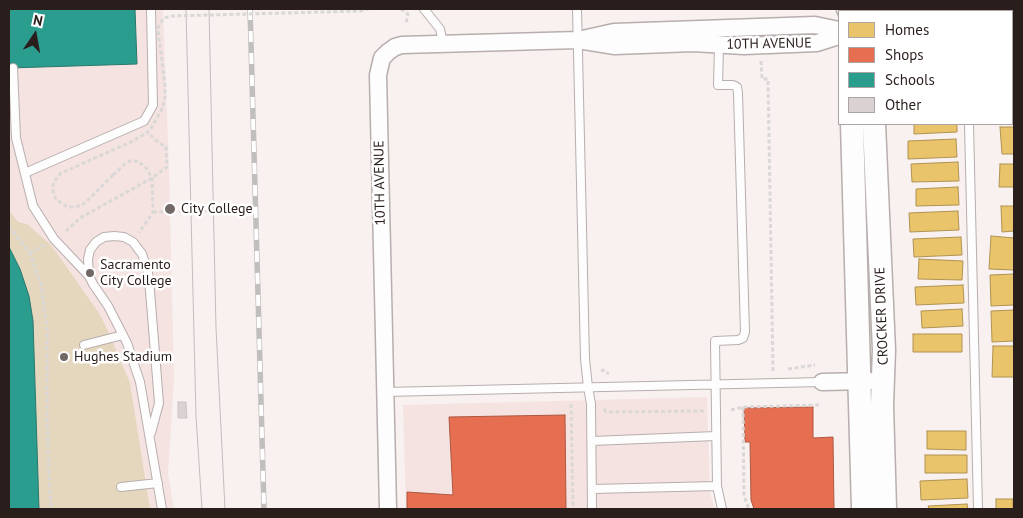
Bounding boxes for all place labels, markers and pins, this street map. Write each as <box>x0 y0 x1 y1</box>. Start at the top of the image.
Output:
place label: City College <box>181 201 253 217</box>
marker: City College <box>163 202 177 216</box>
place label: Sacramento City College <box>100 257 172 290</box>
marker: Sacramento City College <box>84 267 96 279</box>
place label: Hughes Stadium <box>74 349 172 365</box>
marker: Hughes Stadium <box>58 351 70 363</box>

